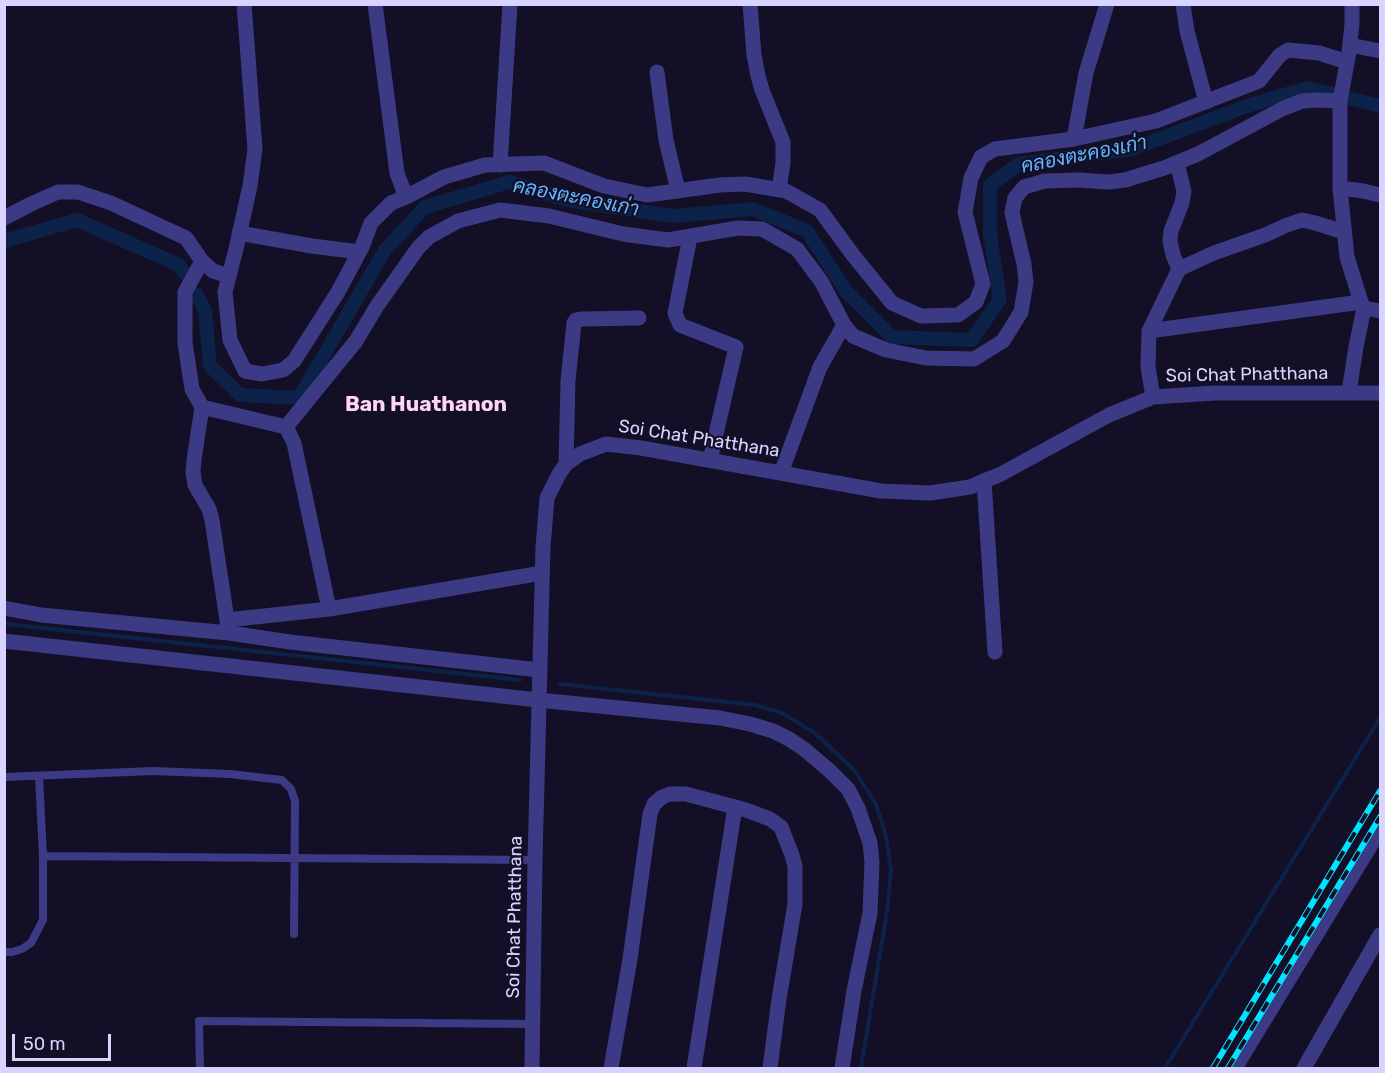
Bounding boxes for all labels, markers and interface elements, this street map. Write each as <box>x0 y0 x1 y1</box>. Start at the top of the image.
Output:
water label: คลองตะคองเก่า <box>1019 131 1149 179</box>
water label: คลองตะคองเก่า <box>511 174 641 222</box>
street label: Soi Chat Phatthana <box>1165 363 1329 387</box>
district label: Ban Huathanon <box>345 392 507 418</box>
street label: Soi Chat Phatthana <box>617 416 781 462</box>
street label: Soi Chat Phatthana <box>503 835 527 999</box>
scale bar <box>15 1022 114 1060</box>
text: 50 m <box>23 1033 66 1055</box>

